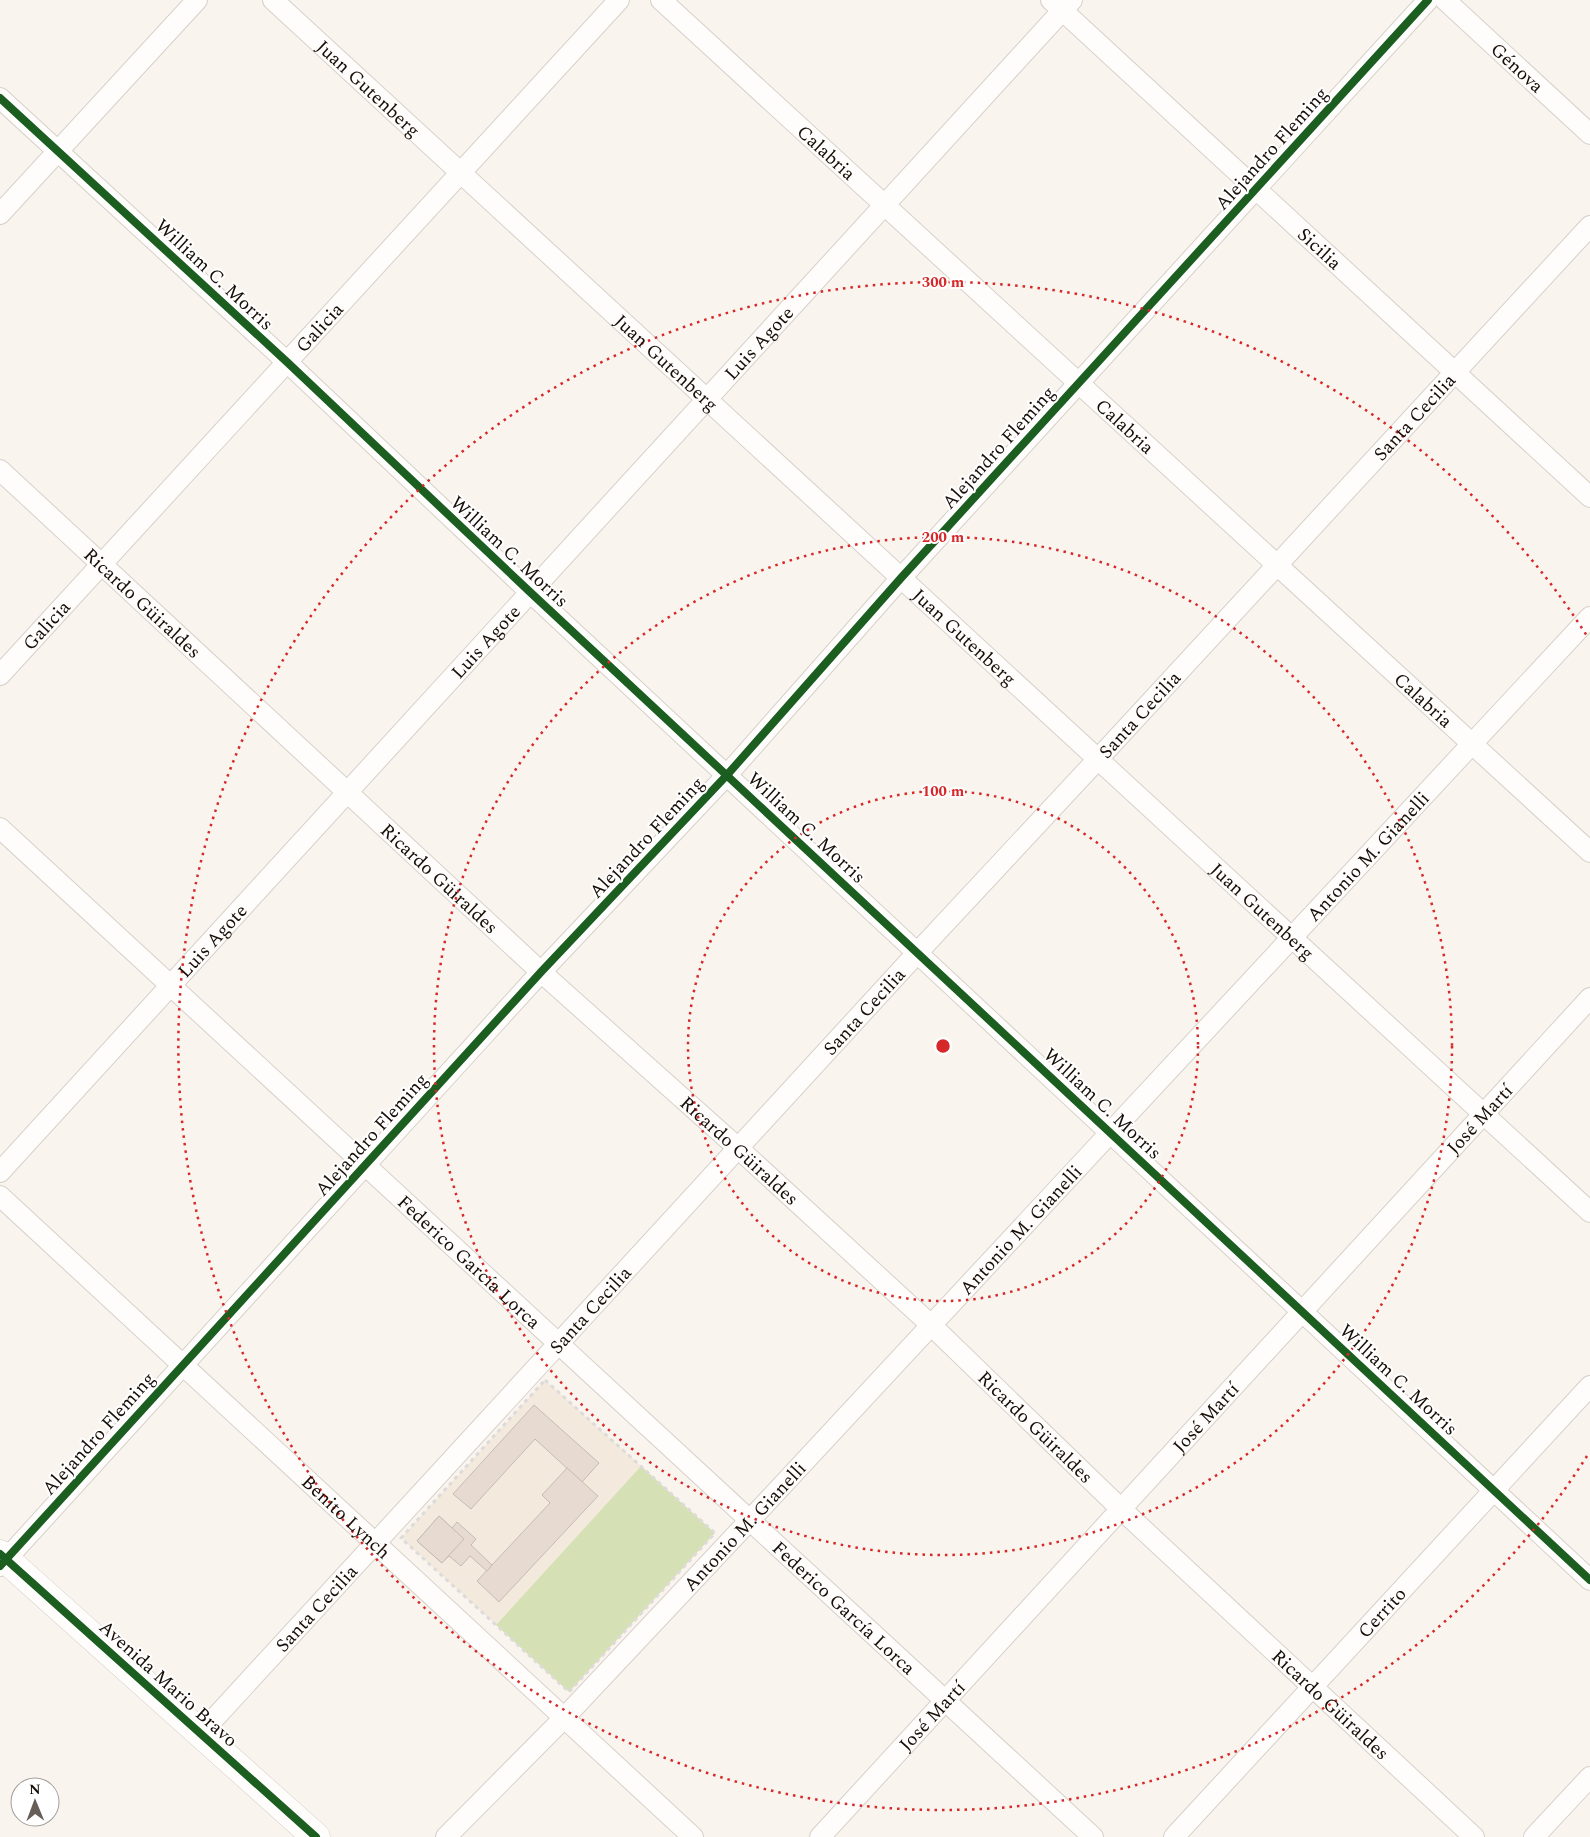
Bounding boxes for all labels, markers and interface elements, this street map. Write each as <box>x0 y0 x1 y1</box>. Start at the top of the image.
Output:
street label: Juan Gutenberg <box>309 33 426 145</box>
street label: Génova <box>1484 36 1550 101</box>
street label: Alejandro Fleming <box>1208 81 1336 217</box>
street label: Calabria <box>790 118 862 188</box>
street label: William C. Morris <box>148 212 280 338</box>
street label: Sicilia <box>1290 221 1348 278</box>
text: 300 m <box>922 271 965 294</box>
street label: Galicia <box>289 296 351 360</box>
street label: Luis Agote <box>718 300 801 387</box>
street label: Juan Gutenberg <box>607 308 724 419</box>
street label: Santa Cecilia <box>1367 367 1464 468</box>
street label: Alejandro Fleming <box>935 380 1063 516</box>
street label: Calabria <box>1088 392 1161 462</box>
street label: William C. Morris <box>443 489 575 615</box>
text: 200 m <box>922 526 965 549</box>
street label: Ricardo Güiraldes <box>76 541 207 666</box>
street label: Juan Gutenberg <box>905 582 1022 693</box>
street label: Galicia <box>16 594 78 658</box>
street label: Luis Agote <box>445 599 528 686</box>
street label: Santa Cecilia <box>1092 664 1189 766</box>
street label: Calabria <box>1387 666 1459 736</box>
street label: William C. Morris <box>740 765 872 891</box>
street label: Alejandro Fleming <box>583 770 712 906</box>
text: 100 m <box>922 780 965 803</box>
street label: Antonio M. Gianelli <box>1300 785 1437 929</box>
street label: Ricardo Güiraldes <box>373 817 504 942</box>
street label: Juan Gutenberg <box>1203 856 1320 968</box>
street label: Luis Agote <box>171 898 255 985</box>
street label: Santa Cecilia <box>817 961 913 1063</box>
centre of rings <box>934 1037 952 1055</box>
street label: William C. Morris <box>1036 1041 1168 1167</box>
street label: Alejandro Fleming <box>308 1067 436 1203</box>
street label: José Martí <box>1440 1077 1521 1162</box>
street label: Ricardo Güiraldes <box>673 1090 805 1213</box>
street label: Antonio M. Gianelli <box>953 1159 1090 1302</box>
street label: Federico García Lorca <box>390 1189 547 1337</box>
street label: Santa Cecilia <box>543 1259 640 1361</box>
street label: William C. Morris <box>1332 1317 1464 1443</box>
street label: Ricardo Güiraldes <box>970 1364 1099 1491</box>
street label: Alejandro Fleming <box>35 1366 163 1502</box>
street label: José Martí <box>1166 1375 1247 1460</box>
street label: Antonio M. Gianelli <box>677 1455 814 1599</box>
street label: Benito Lynch <box>294 1469 397 1567</box>
street label: Federico García Lorca <box>765 1535 922 1683</box>
street label: Santa Cecilia <box>269 1558 366 1659</box>
street label: Cerrito <box>1351 1581 1414 1645</box>
street label: Avenida Mario Bravo <box>92 1614 244 1755</box>
street label: Ricardo Güiraldes <box>1264 1643 1395 1767</box>
street label: José Martí <box>892 1674 974 1758</box>
north arrow <box>10 1777 60 1827</box>
text: N <box>29 1779 41 1800</box>

